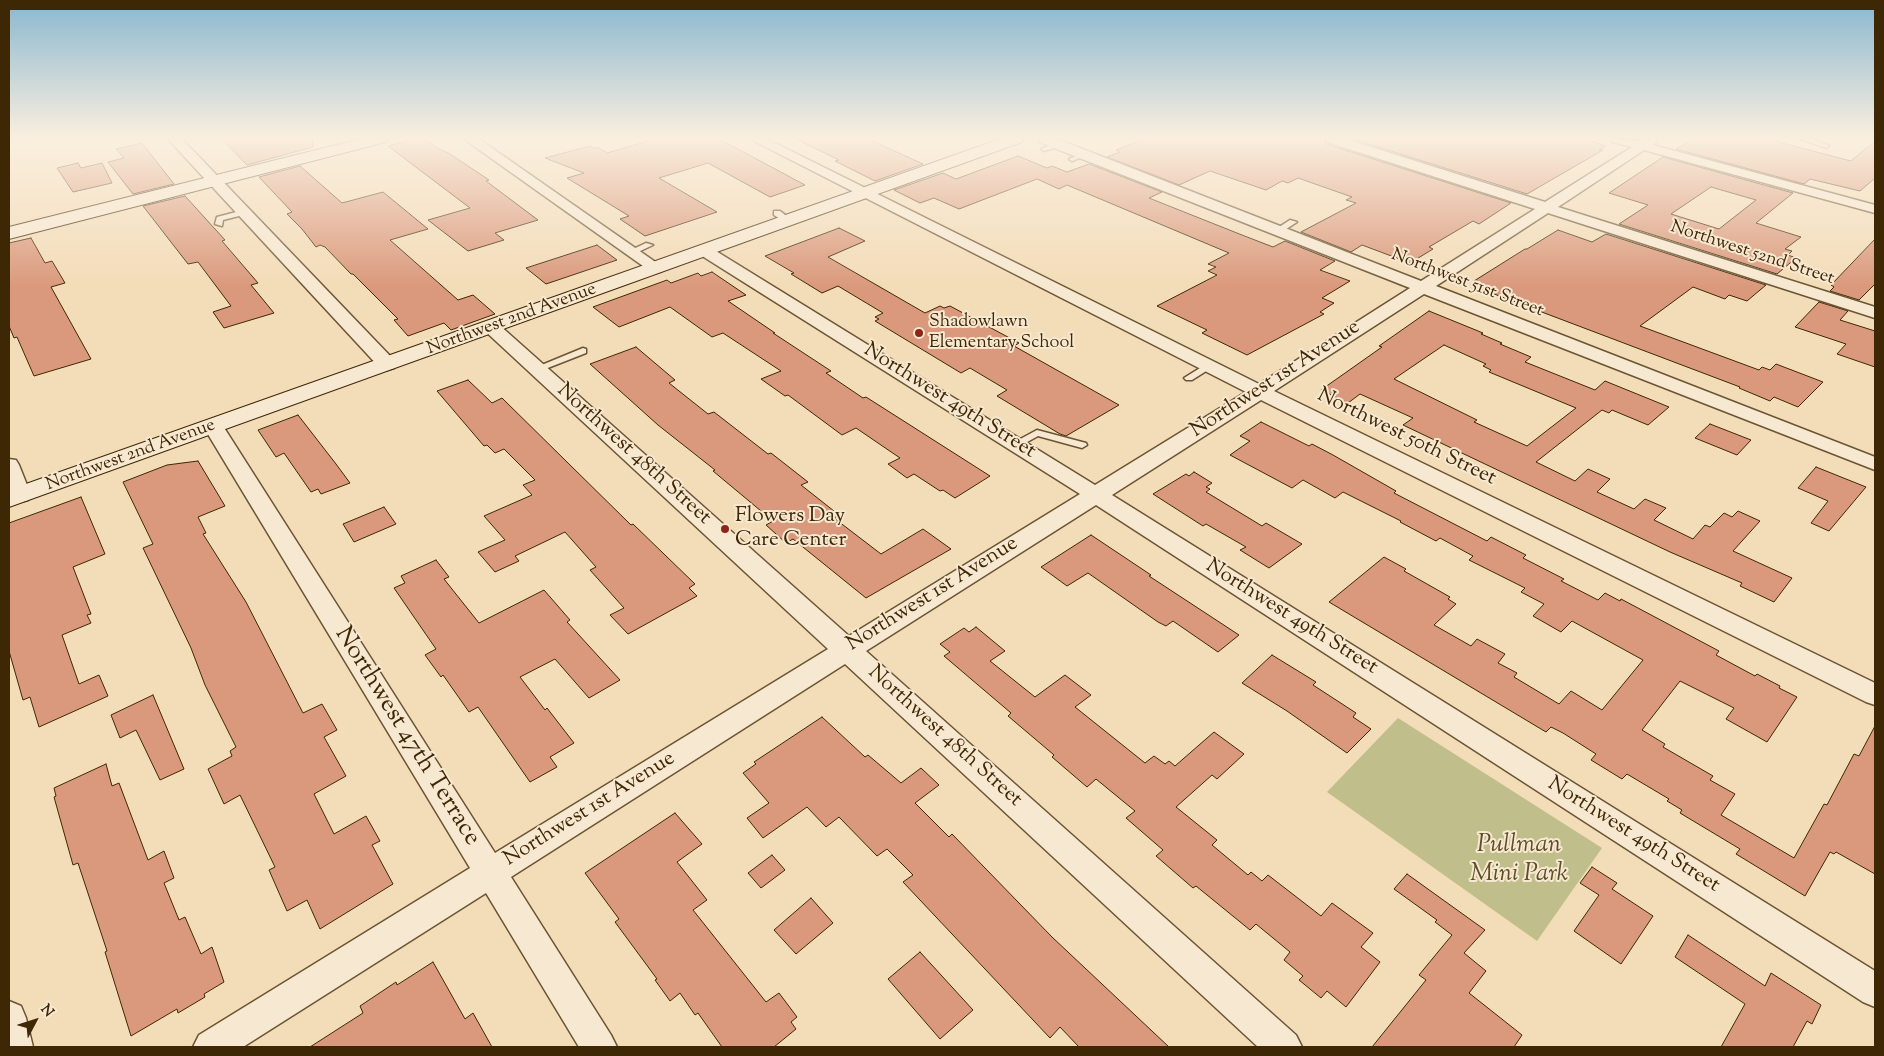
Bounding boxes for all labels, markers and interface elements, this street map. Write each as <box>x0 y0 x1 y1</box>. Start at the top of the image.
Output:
street label: Northwest 52nd Street <box>1667 217 1837 291</box>
street label: Northwest 51st Street <box>1388 245 1546 323</box>
street label: Northwest 2nd Avenue <box>424 279 600 361</box>
place label: Shadowlawn Elementary School <box>929 312 1074 354</box>
street label: Northwest 1st Avenue <box>1186 316 1366 444</box>
marker: Shadowlawn Elementary School <box>913 327 925 339</box>
street label: Northwest 49th Street <box>858 339 1040 465</box>
street label: Northwest 48th Street <box>551 379 715 531</box>
street label: Northwest 50th Street <box>1312 384 1500 492</box>
street label: Northwest 2nd Avenue <box>43 415 219 497</box>
place label: Flowers Day Care Center <box>735 504 846 554</box>
marker: Flowers Day Care Center <box>719 523 731 535</box>
street label: Northwest 1st Avenue <box>843 532 1023 658</box>
street label: Northwest 49th Street <box>1200 555 1382 681</box>
street label: Northwest 47th Terrace <box>326 622 486 852</box>
street label: Northwest 48th Street <box>862 661 1026 813</box>
street label: Northwest 1st Avenue <box>500 747 680 873</box>
street label: Northwest 49th Street <box>1542 773 1724 899</box>
park label: Pullman Mini Park <box>1470 832 1568 891</box>
north arrow <box>10 996 60 1046</box>
text: N <box>35 1001 58 1022</box>

